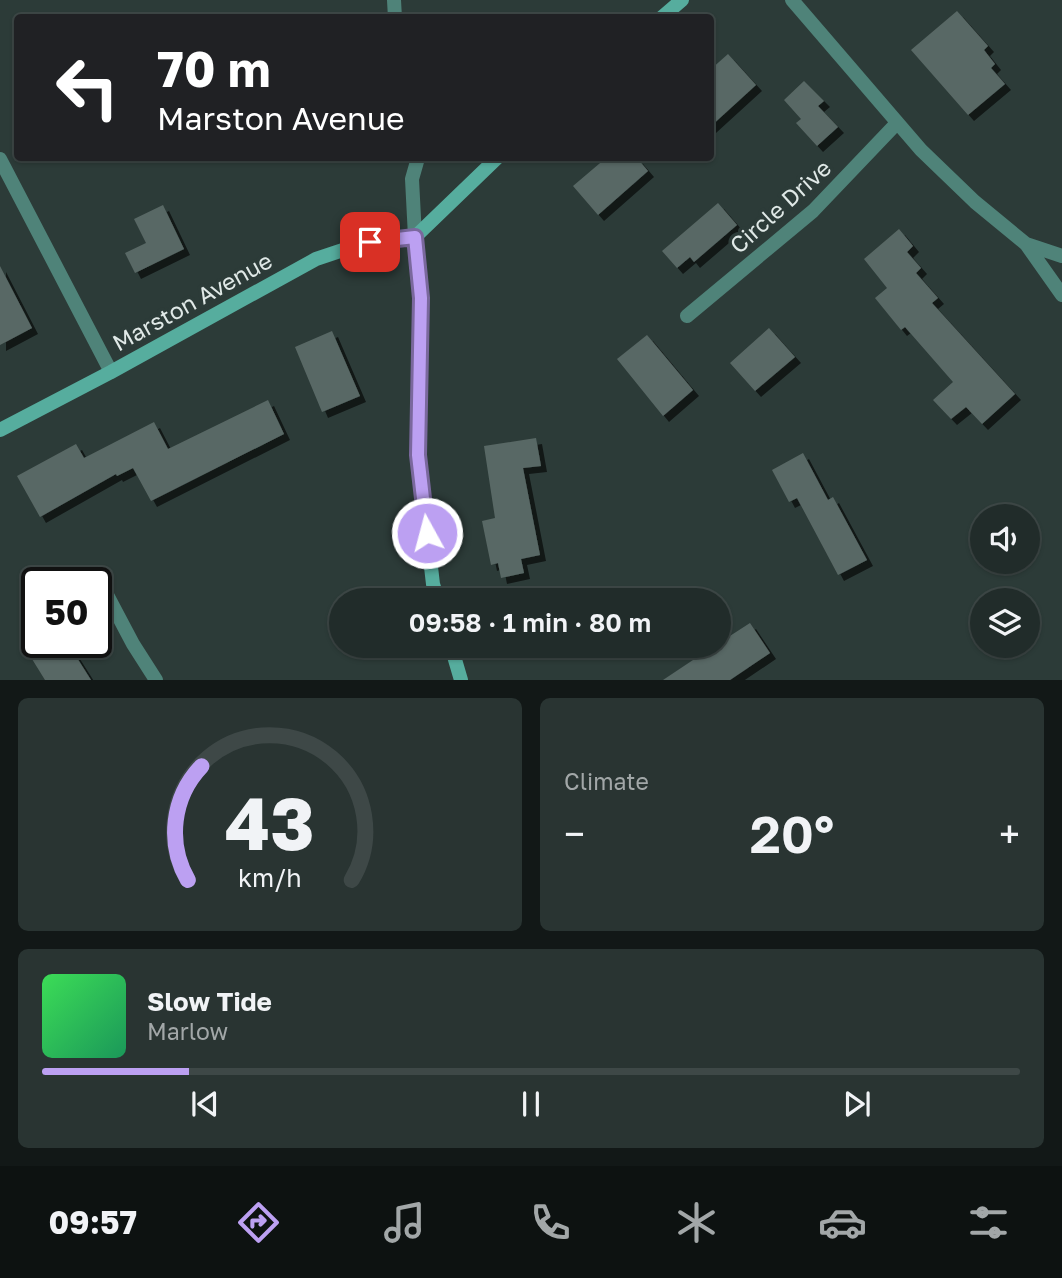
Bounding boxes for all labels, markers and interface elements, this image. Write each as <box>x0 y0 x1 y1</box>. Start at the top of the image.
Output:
text: 70 m <box>157 39 271 98</box>
icon: left <box>42 42 133 133</box>
text: Marston Avenue <box>157 99 405 137</box>
street label: Circle Drive <box>724 153 836 259</box>
pin <box>340 212 400 272</box>
icon: arrive <box>351 223 389 261</box>
street label: Marston Avenue <box>107 246 277 356</box>
position arrow <box>390 496 464 570</box>
map controls <box>970 504 1040 658</box>
button: sound <box>970 504 1040 574</box>
speed limit sign: 50 <box>21 567 112 658</box>
button: layers <box>970 588 1040 658</box>
text: 09:58 · 1 min · 80 m <box>409 607 651 638</box>
text: Climate <box>564 767 649 795</box>
text: 43 <box>225 780 315 867</box>
text: 20° <box>750 802 834 864</box>
text: − <box>564 811 585 856</box>
text: + <box>999 811 1020 856</box>
text: km/h <box>238 862 302 893</box>
text: Slow Tide <box>147 986 272 1017</box>
text: Marlow <box>147 1017 228 1045</box>
icon: previous <box>186 1085 224 1123</box>
icon: pause <box>512 1085 550 1123</box>
icon: next <box>838 1085 876 1123</box>
icon: directions <box>234 1198 283 1247</box>
icon: music <box>380 1198 429 1247</box>
icon: phone <box>526 1198 575 1247</box>
icon: climate <box>672 1198 721 1247</box>
icon: car <box>818 1198 867 1247</box>
icon: filters <box>964 1198 1013 1247</box>
text: 09:57 <box>49 1203 137 1241</box>

